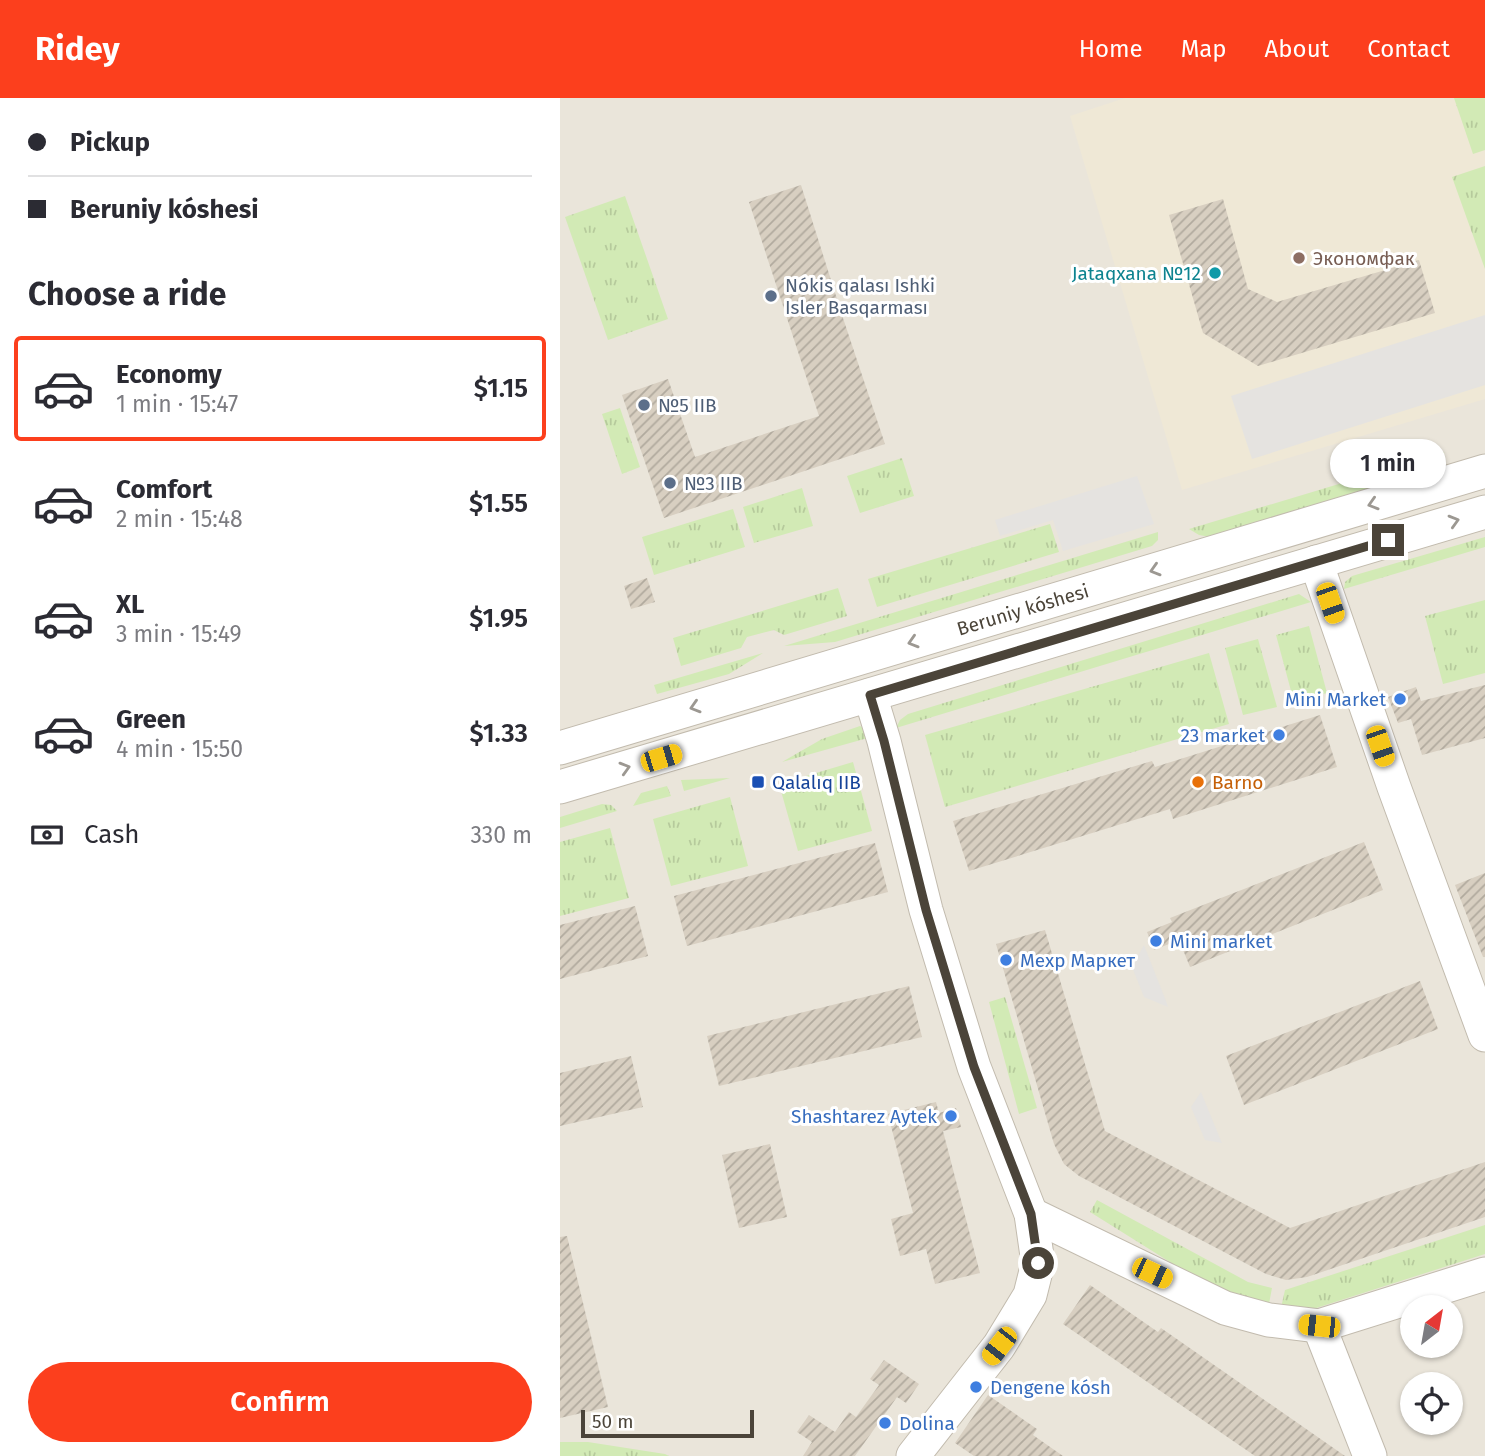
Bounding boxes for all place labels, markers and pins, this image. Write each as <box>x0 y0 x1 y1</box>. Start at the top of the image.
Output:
place label: Экономфак <box>1313 247 1415 270</box>
marker: Экономфак <box>1291 250 1307 266</box>
place label: Jataqxana №12 <box>1072 262 1201 285</box>
marker: Jataqxana №12 <box>1207 265 1223 281</box>
place label: Nókis qalası Ishki Isler Basqarması <box>785 274 935 319</box>
marker: Nókis qalası Ishki Isler Basqarması <box>763 288 779 304</box>
place label: №5 IIB <box>658 394 717 417</box>
marker: №5 IIB <box>636 397 652 413</box>
place label: №3 IIB <box>684 472 743 495</box>
marker: №3 IIB <box>662 475 678 491</box>
place label: Mini Market <box>1285 688 1386 711</box>
marker: Mini Market <box>1392 691 1408 707</box>
place label: 23 market <box>1180 724 1265 747</box>
marker: 23 market <box>1271 727 1287 743</box>
place label: Qalalıq IIB <box>772 771 861 794</box>
place label: Barno <box>1212 771 1263 794</box>
marker: Qalalıq IIB <box>750 774 766 790</box>
marker: Barno <box>1190 774 1206 790</box>
place label: Mini market <box>1170 930 1273 953</box>
marker: Mini market <box>1148 933 1164 949</box>
place label: Мехр Маркет <box>1020 949 1135 972</box>
marker: Мехр Маркет <box>998 952 1014 968</box>
place label: Shashtarez Aytek <box>791 1105 937 1128</box>
marker: Shashtarez Aytek <box>943 1108 959 1124</box>
place label: Dengene kósh <box>990 1376 1111 1399</box>
marker: Dengene kósh <box>968 1379 984 1395</box>
place label: Dolina <box>899 1412 955 1435</box>
marker: Dolina <box>877 1415 893 1431</box>

